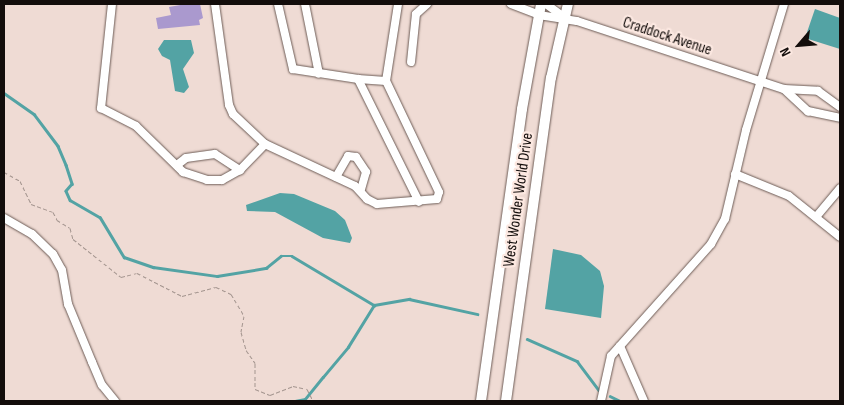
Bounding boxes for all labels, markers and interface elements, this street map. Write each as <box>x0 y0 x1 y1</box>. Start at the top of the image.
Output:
street label: Craddock Avenue <box>620 14 714 60</box>
north arrow <box>774 20 824 70</box>
text: N <box>776 45 794 59</box>
street label: West Wonder World Drive <box>500 132 538 268</box>

